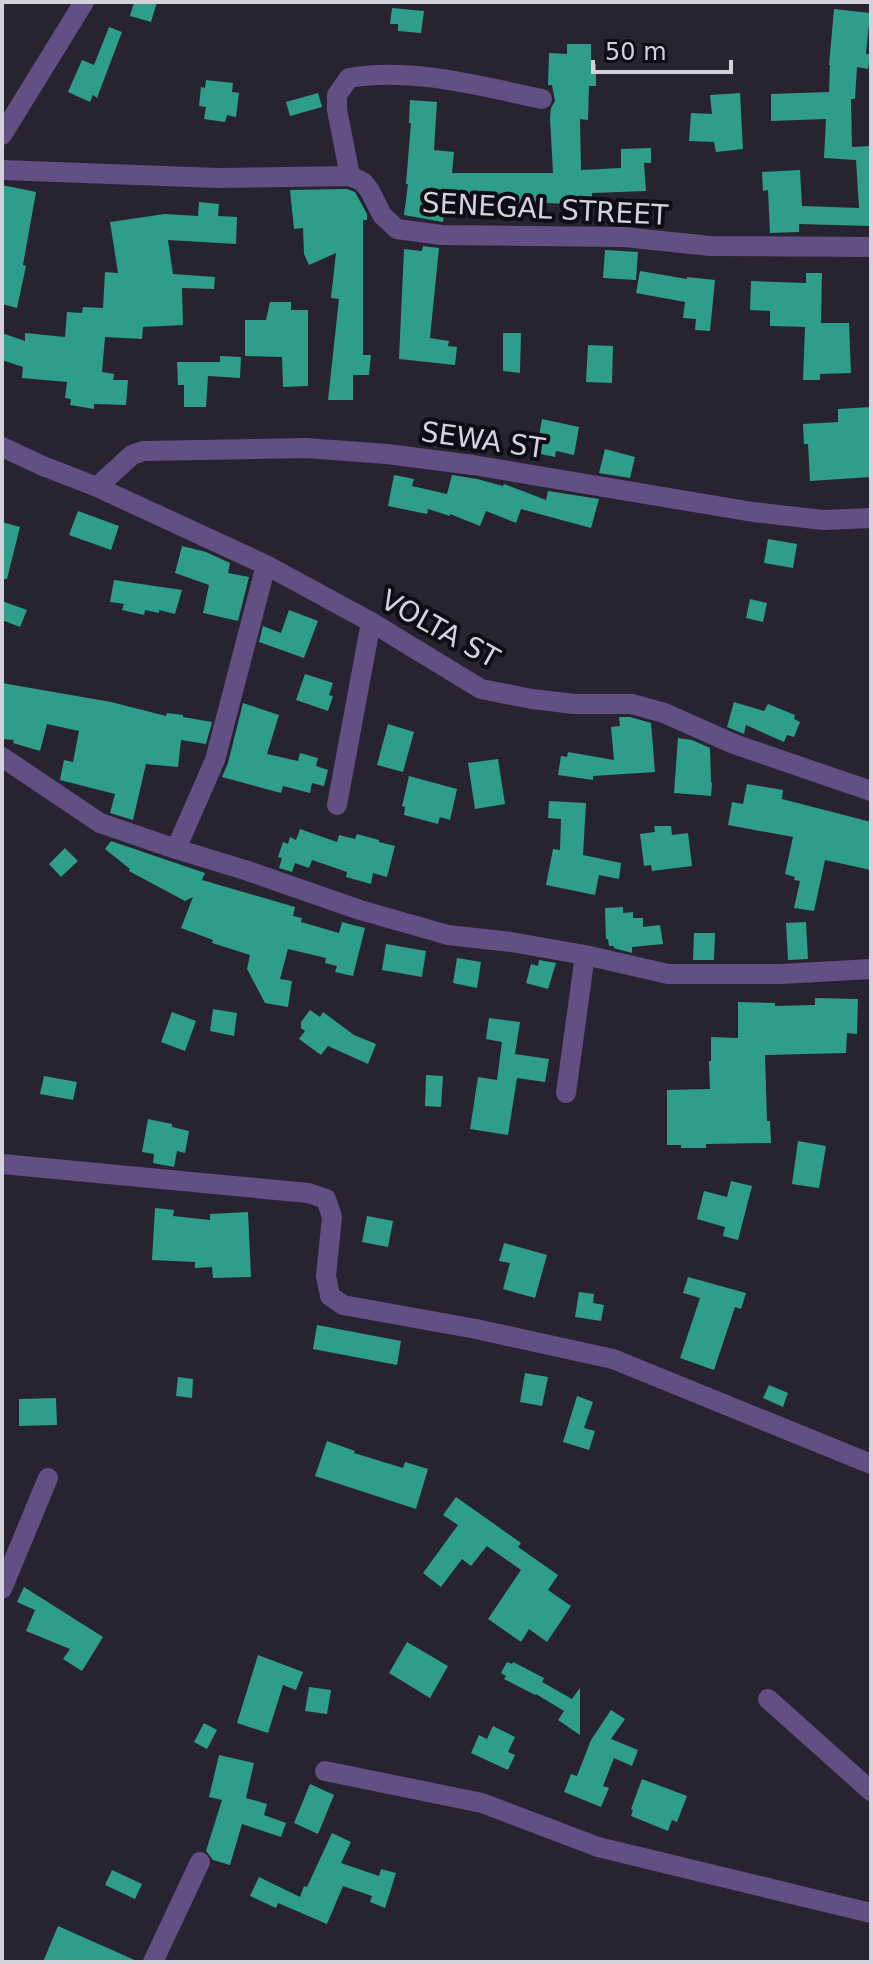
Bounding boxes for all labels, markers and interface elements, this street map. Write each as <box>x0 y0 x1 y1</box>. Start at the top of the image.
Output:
scale bar <box>593 24 731 74</box>
text: 50 m <box>605 38 667 66</box>
street label: SENEGAL STREET <box>421 186 670 232</box>
street label: SEWA ST <box>419 415 548 465</box>
street label: VOLTA ST <box>375 583 506 675</box>

